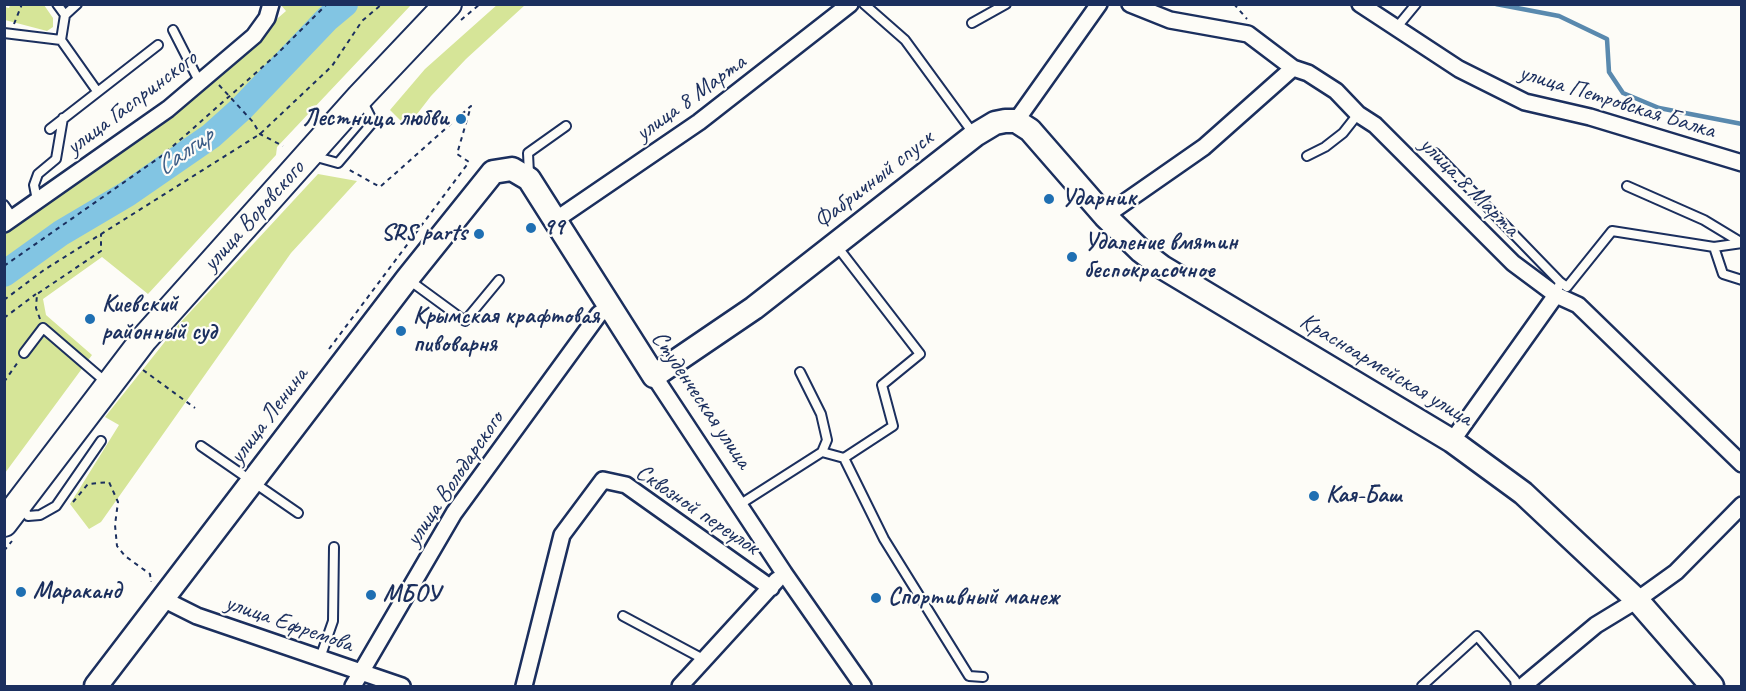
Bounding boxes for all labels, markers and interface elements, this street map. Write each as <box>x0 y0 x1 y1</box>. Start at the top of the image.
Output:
street label: улица Гаспринского <box>61 44 203 162</box>
street label: улица 8 Марта <box>630 48 752 148</box>
street label: улица Петровская Балка <box>1516 59 1718 145</box>
place label: Лестница любви <box>302 105 449 133</box>
marker: Лестница любви <box>454 112 468 126</box>
water label: Салгир <box>150 121 220 183</box>
street label: Фабричный спуск <box>808 124 940 236</box>
street label: улица 8 Марта <box>1413 131 1525 243</box>
street label: улица Воровского <box>197 155 311 277</box>
place label: Ударник <box>1061 185 1136 213</box>
marker: Ударник <box>1042 192 1056 206</box>
place label: 99 <box>543 214 564 242</box>
place label: SRS parts <box>381 220 467 248</box>
marker: 99 <box>524 221 538 235</box>
marker: SRS parts <box>472 227 486 241</box>
place label: Удаление вмятин беспокрасочное <box>1084 229 1238 285</box>
marker: Удаление вмятин беспокрасочное <box>1065 250 1079 264</box>
place label: Киевский районный суд <box>102 291 217 347</box>
place label: Крымская крафтовая пивоварня <box>413 303 599 359</box>
street label: Красноармейская улица <box>1294 307 1478 433</box>
marker: Киевский районный суд <box>83 312 97 326</box>
marker: Крымская крафтовая пивоварня <box>394 324 408 338</box>
street label: Студенческая улица <box>644 326 758 474</box>
street label: улица Ленина <box>223 362 315 470</box>
street label: улица Володарского <box>399 406 511 552</box>
street label: Сквозной переулок <box>630 458 764 562</box>
place label: Кая-Баш <box>1326 482 1402 510</box>
marker: Кая-Баш <box>1307 489 1321 503</box>
place label: Мараканд <box>33 578 121 606</box>
place label: МБОУ <box>383 581 441 609</box>
place label: Спортивный манеж <box>888 584 1058 612</box>
marker: Мараканд <box>14 585 28 599</box>
marker: МБОУ <box>364 588 378 602</box>
street label: улица Ефремова <box>221 589 357 659</box>
marker: Спортивный манеж <box>869 591 883 605</box>

